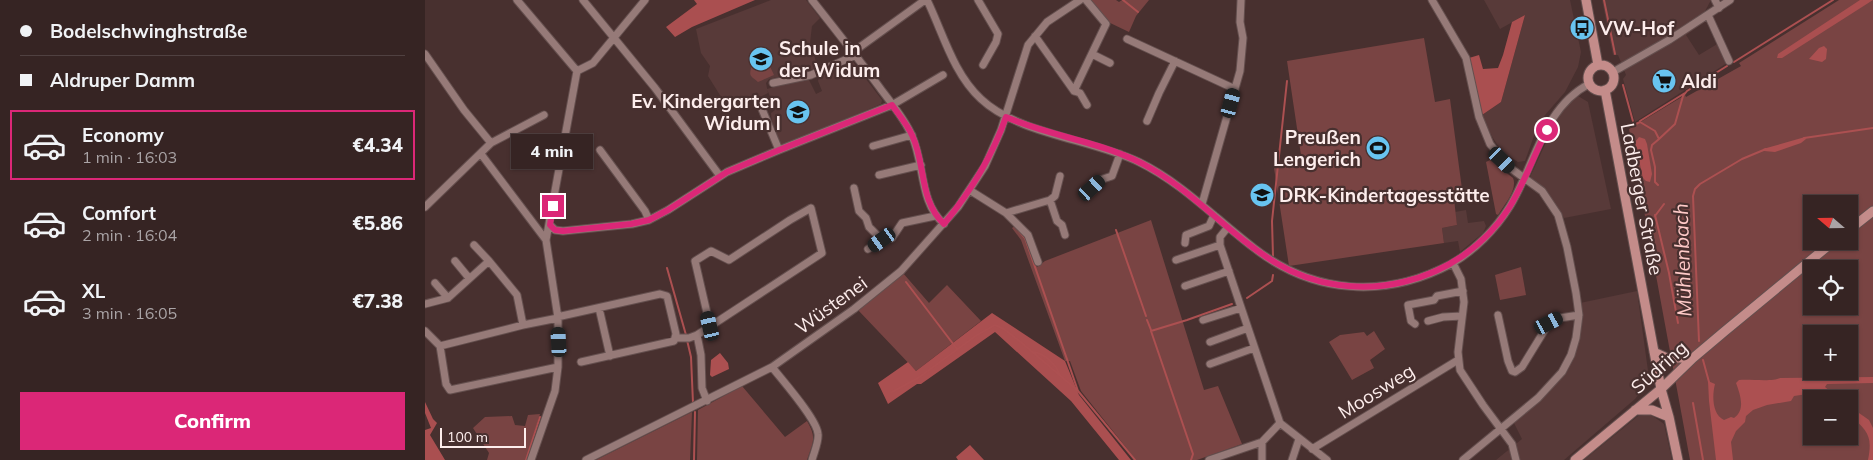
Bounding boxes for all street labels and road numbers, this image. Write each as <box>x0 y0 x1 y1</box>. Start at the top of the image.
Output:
street label: Ladberger Straße <box>1615 121 1669 277</box>
street label: Wüstenei <box>790 271 872 339</box>
street label: Südring <box>1626 335 1692 399</box>
street label: Moosweg <box>1333 358 1419 424</box>

